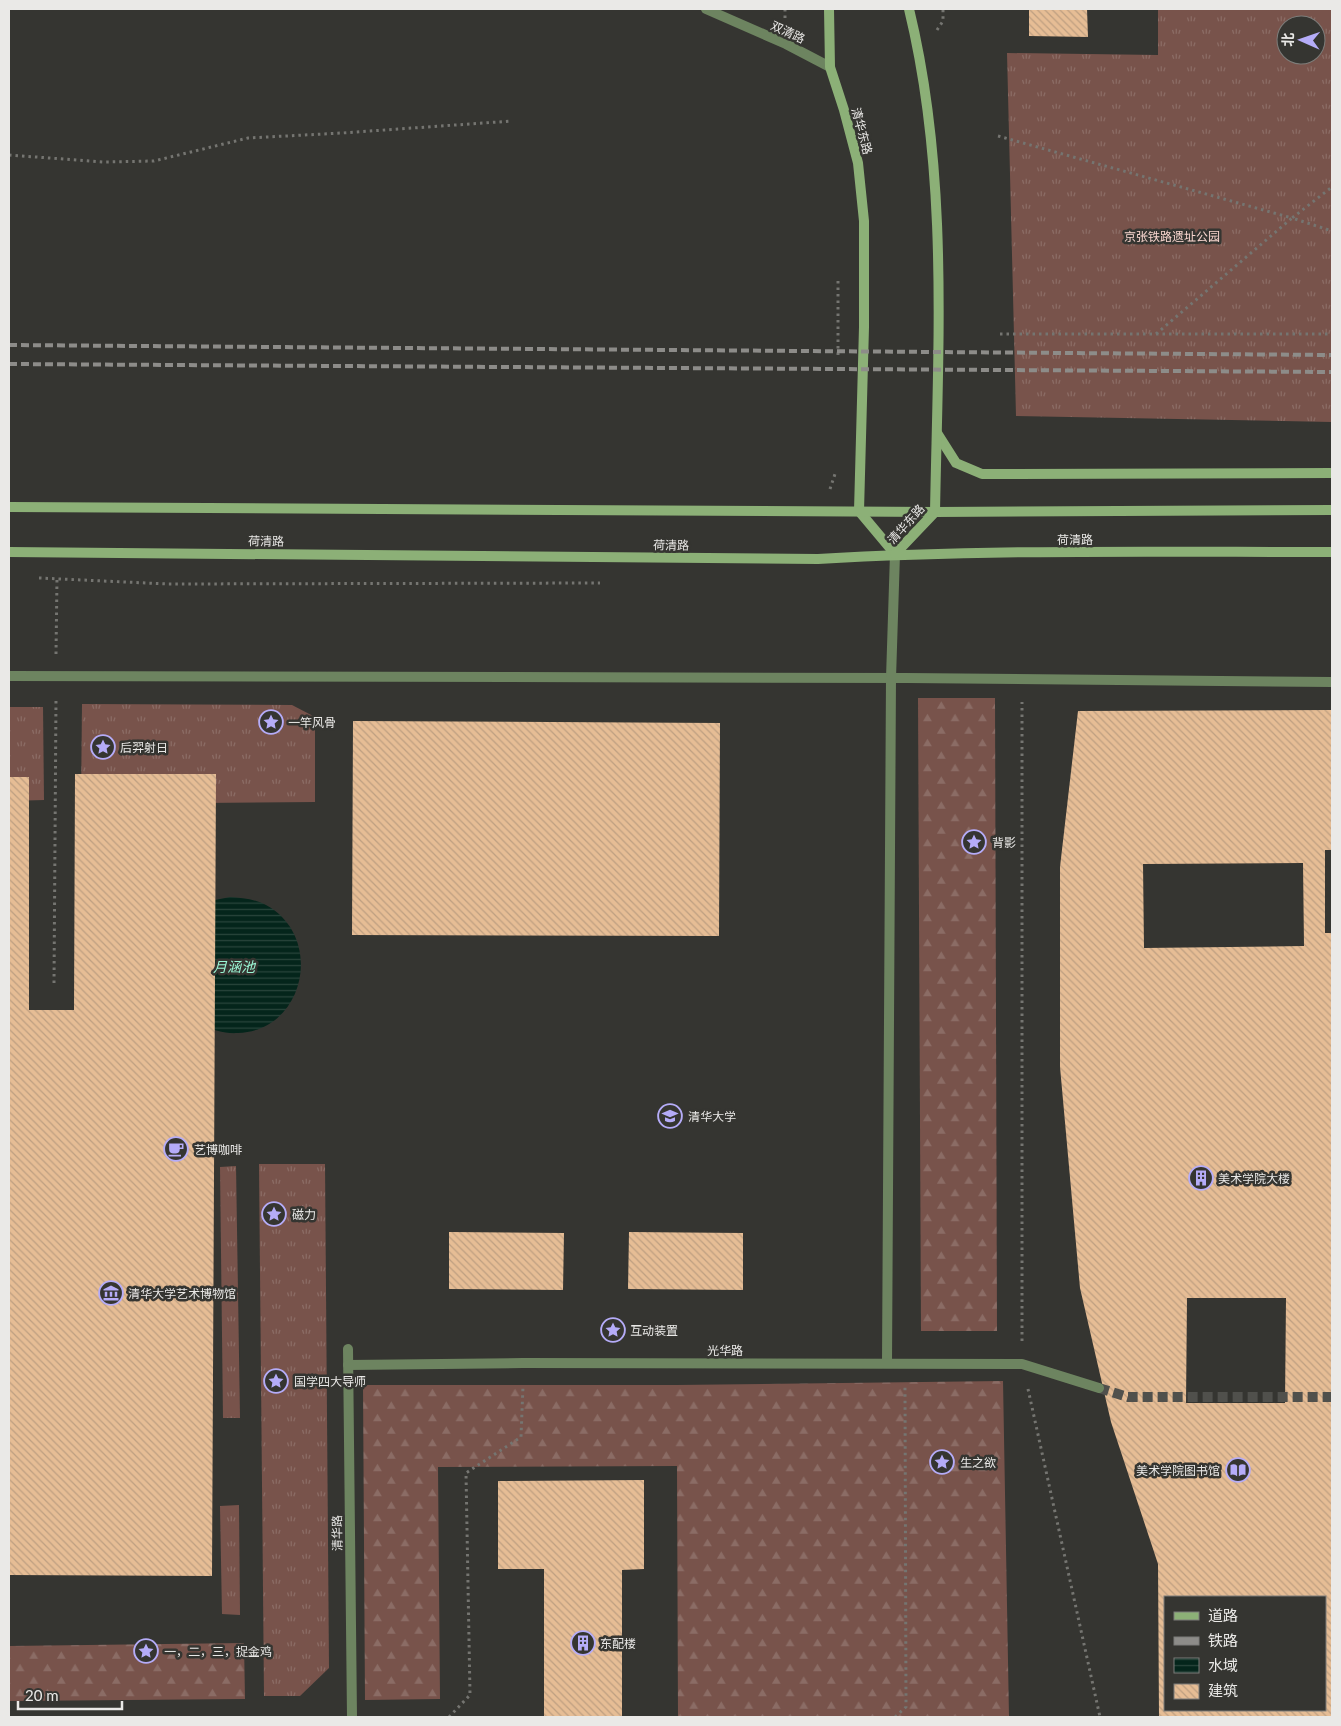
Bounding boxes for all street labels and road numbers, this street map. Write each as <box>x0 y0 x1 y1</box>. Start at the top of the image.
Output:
street label: 双清路 <box>769 18 807 46</box>
street label: 清华东路 <box>849 106 875 156</box>
street label: 清华东路 <box>884 501 928 547</box>
street label: 荷清路 <box>1057 532 1093 547</box>
street label: 荷清路 <box>248 533 284 549</box>
street label: 荷清路 <box>653 537 689 553</box>
street label: 光华路 <box>707 1343 743 1358</box>
street label: 清华路 <box>329 1515 345 1551</box>

